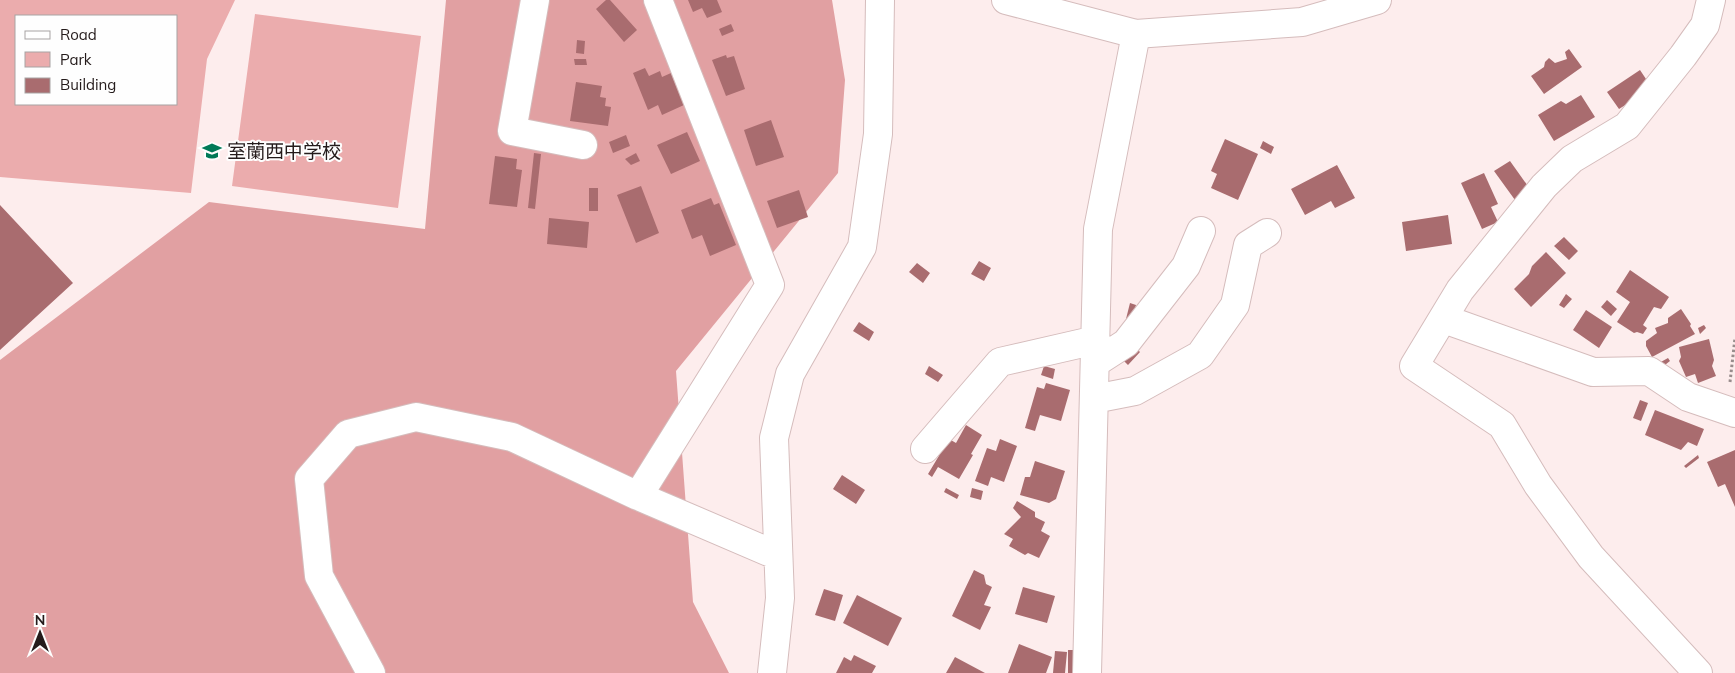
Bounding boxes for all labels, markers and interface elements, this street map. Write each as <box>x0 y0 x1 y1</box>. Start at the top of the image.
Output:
legend <box>15 15 178 105</box>
text: Road <box>60 25 97 44</box>
text: Park <box>60 50 92 69</box>
text: Building <box>60 75 116 94</box>
place label: 室蘭西中学校 <box>227 139 341 163</box>
school or university icon: 室蘭西中学校 <box>201 140 223 162</box>
north arrow <box>15 608 65 658</box>
text: N <box>35 611 45 629</box>

